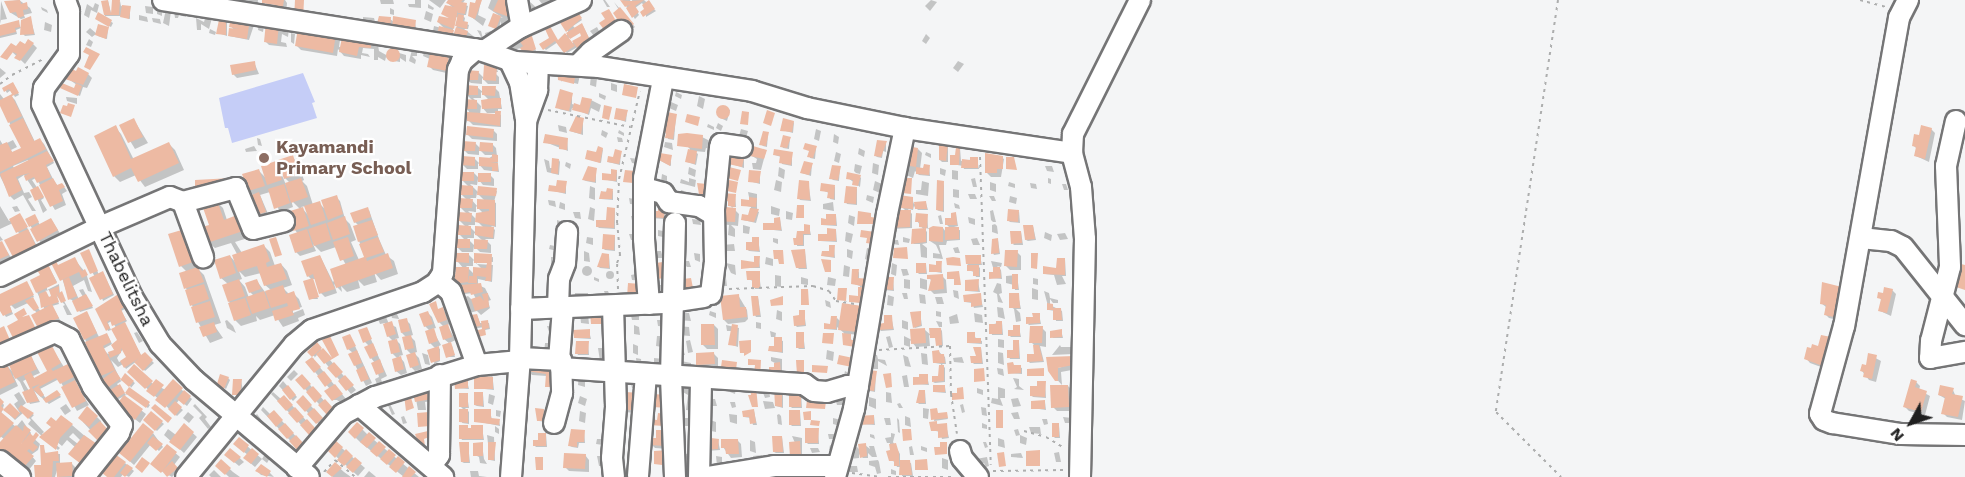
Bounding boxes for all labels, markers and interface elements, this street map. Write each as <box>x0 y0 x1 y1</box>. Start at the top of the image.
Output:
place label: Kayamandi Primary School <box>276 137 412 180</box>
marker: Kayamandi Primary School <box>257 151 271 165</box>
street label: Thabelitsha <box>94 228 158 330</box>
north arrow <box>1881 393 1941 453</box>
text: N <box>1886 424 1908 446</box>

